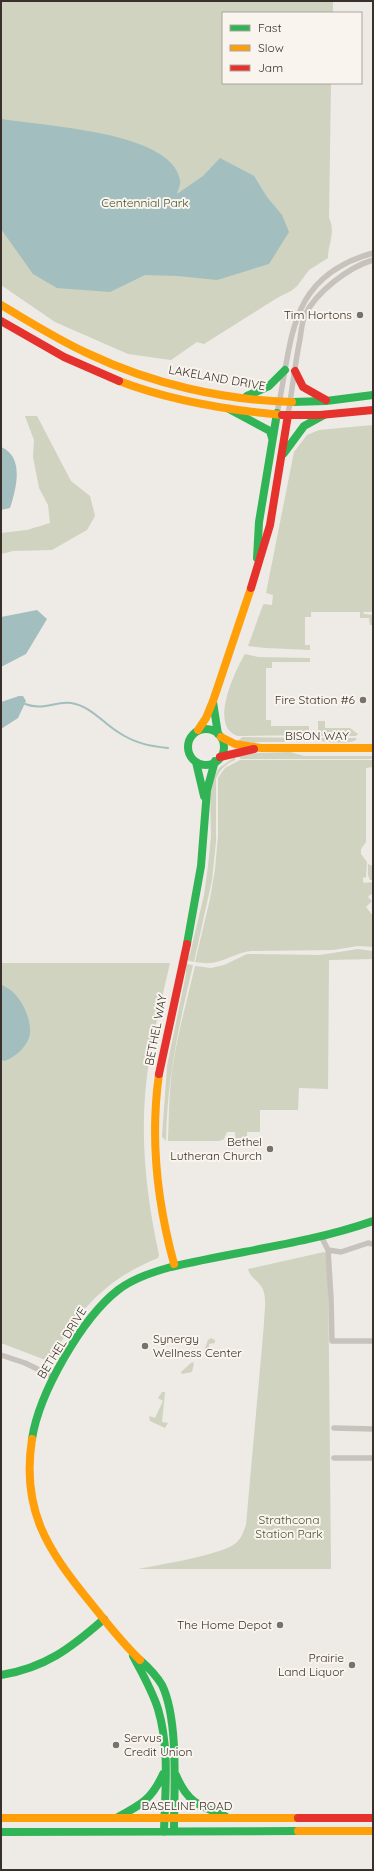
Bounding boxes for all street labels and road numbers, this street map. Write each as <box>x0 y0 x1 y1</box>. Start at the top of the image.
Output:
street label: LAKELAND DRIVE <box>167 362 267 393</box>
street label: BISON WAY <box>285 728 349 743</box>
street label: BETHEL WAY <box>141 993 170 1067</box>
street label: BETHEL DRIVE <box>34 1304 90 1381</box>
street label: BASELINE ROAD <box>142 1798 233 1813</box>

